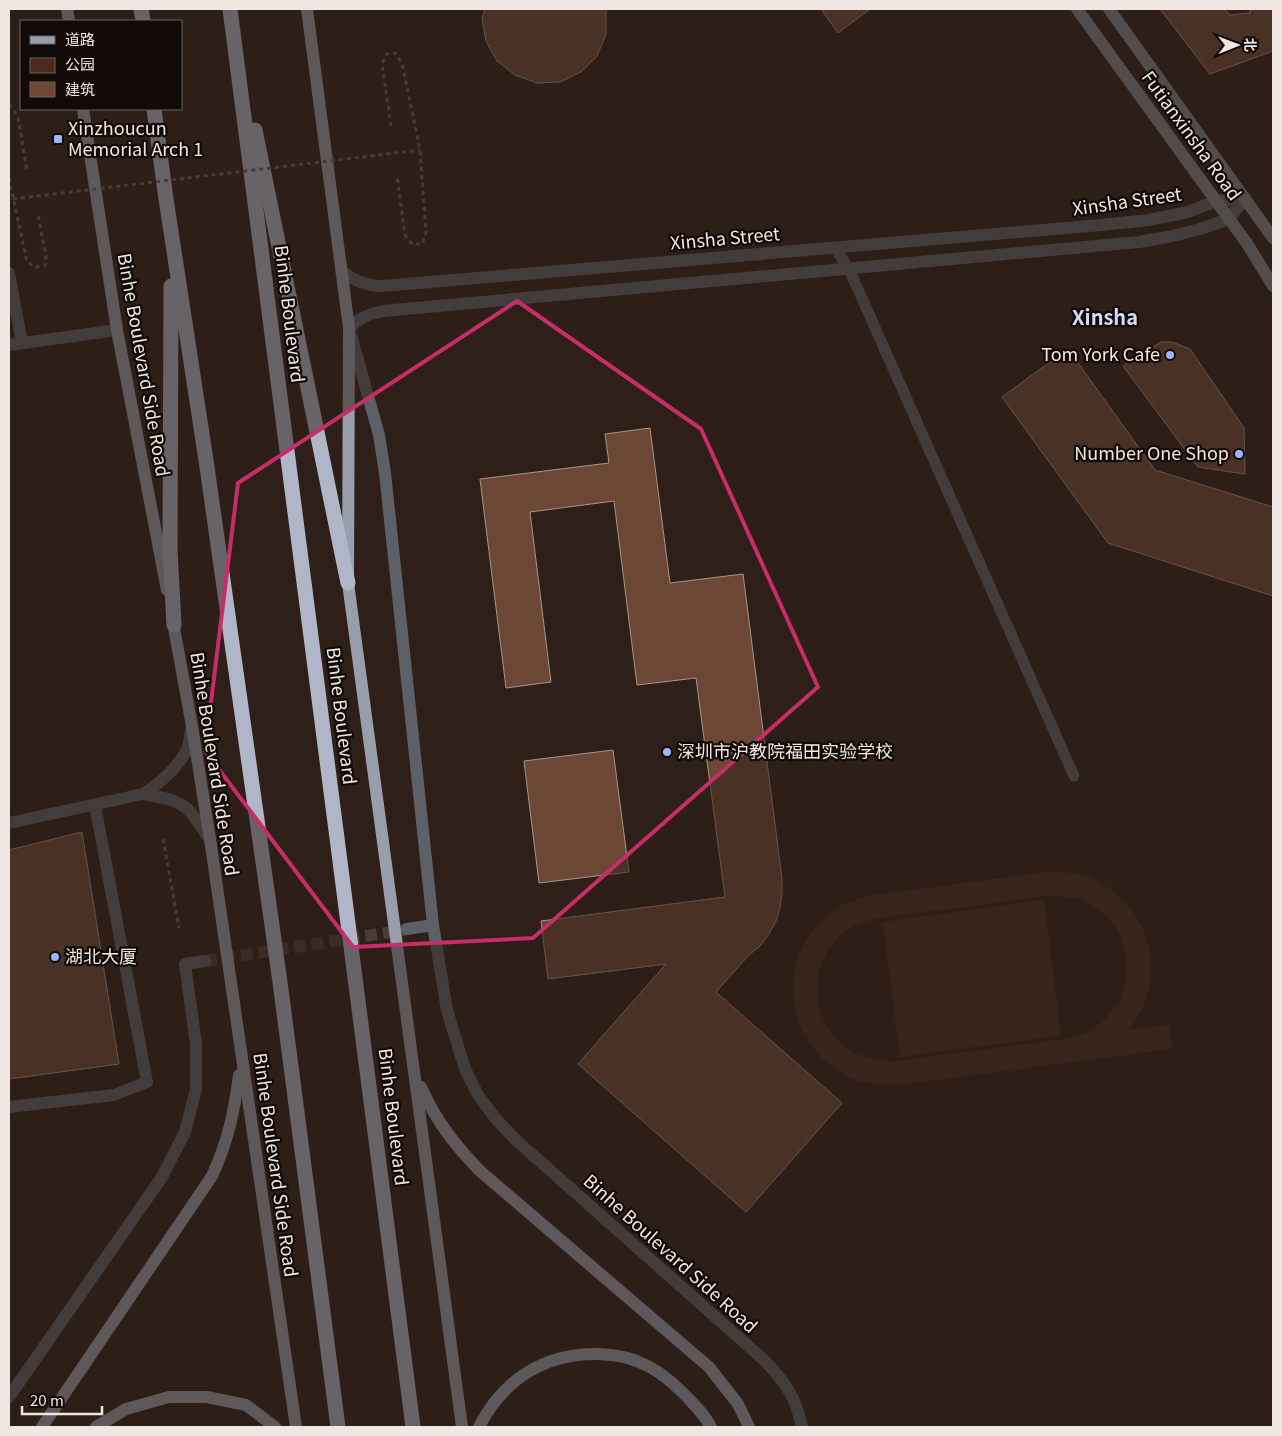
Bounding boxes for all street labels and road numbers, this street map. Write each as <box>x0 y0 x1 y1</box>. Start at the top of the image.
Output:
street label: Futianxinsha Road <box>1137 65 1249 205</box>
street label: Xinsha Street <box>1070 179 1183 221</box>
street label: Xinsha Street <box>669 219 781 255</box>
street label: Binhe Boulevard <box>270 243 312 384</box>
street label: Binhe Boulevard Side Road <box>113 251 177 478</box>
street label: Binhe Boulevard <box>322 645 364 786</box>
street label: Binhe Boulevard Side Road <box>185 650 247 877</box>
street label: Binhe Boulevard <box>374 1046 416 1187</box>
street label: Binhe Boulevard Side Road <box>248 1051 306 1279</box>
street label: Binhe Boulevard Side Road <box>579 1167 764 1338</box>

